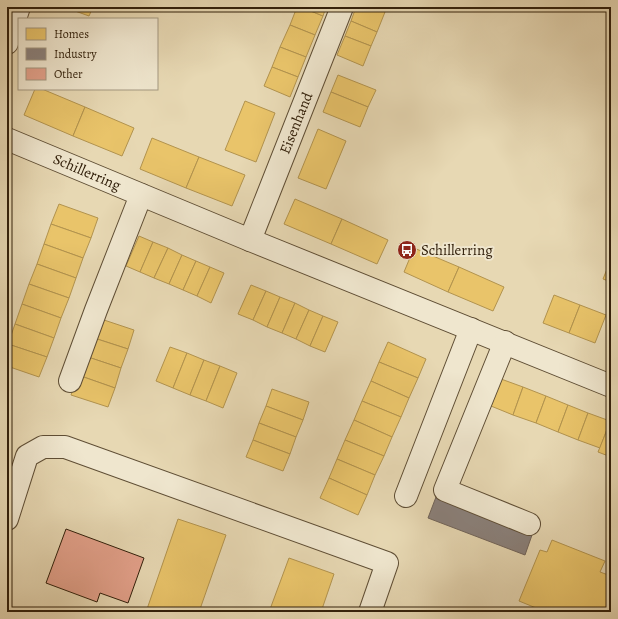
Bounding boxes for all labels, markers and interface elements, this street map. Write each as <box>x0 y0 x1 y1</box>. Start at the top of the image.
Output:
legend <box>18 18 158 90</box>
text: Homes <box>54 26 89 42</box>
text: Industry <box>54 46 97 62</box>
text: Other <box>54 66 83 82</box>
street label: Eisenhand <box>275 88 318 157</box>
street label: Schillerring <box>50 149 124 195</box>
bus stop icon: Schillerring <box>396 239 418 261</box>
place label: Schillerring <box>421 240 493 260</box>

